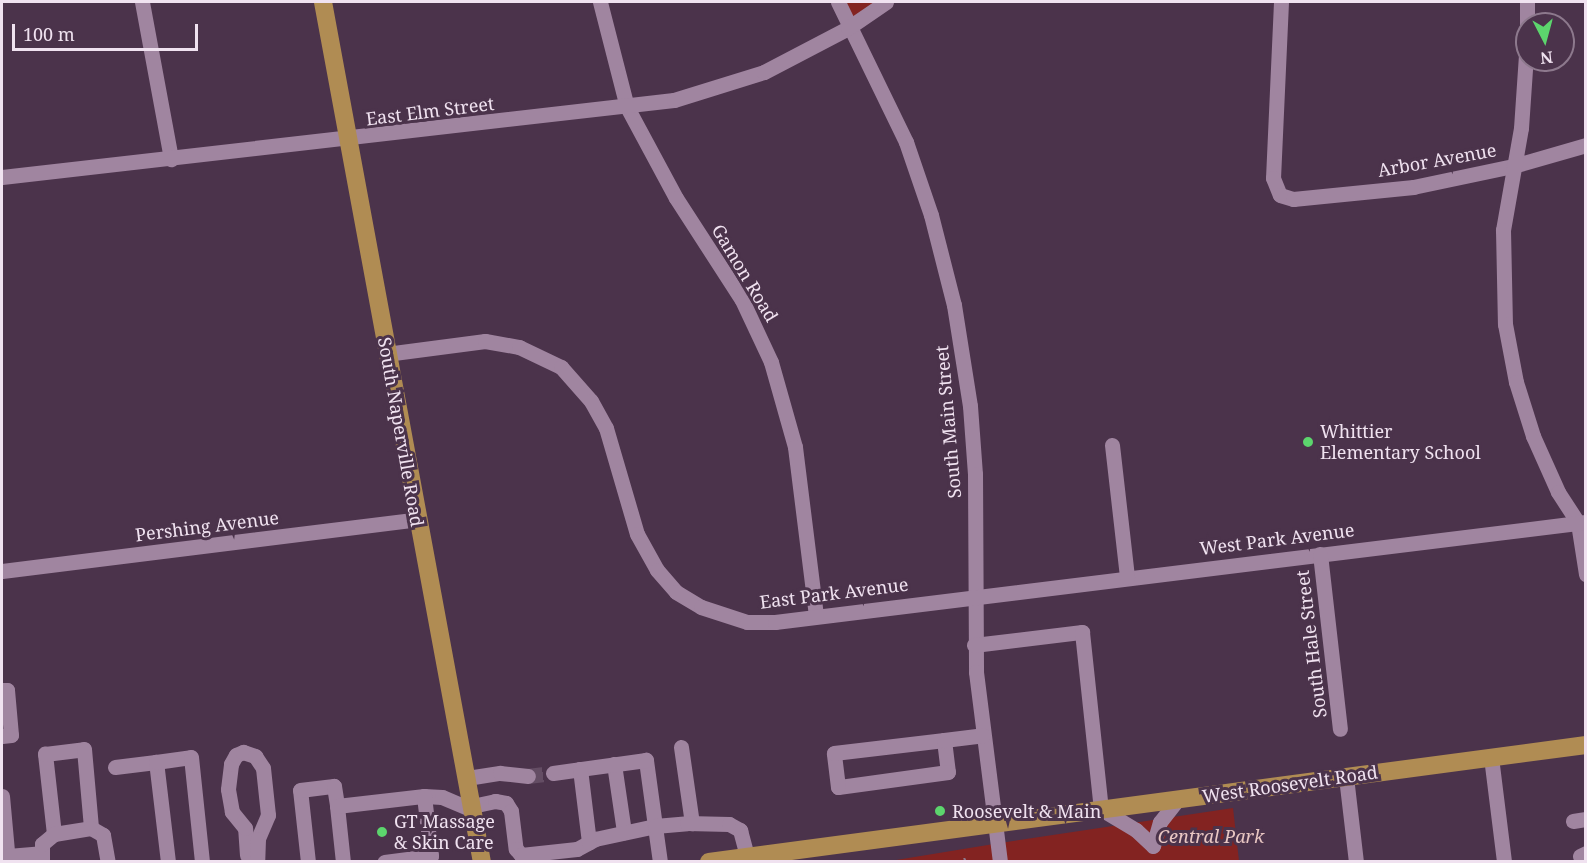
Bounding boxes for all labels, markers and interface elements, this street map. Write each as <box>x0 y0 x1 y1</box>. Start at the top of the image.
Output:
scale bar <box>15 12 201 50</box>
north arrow <box>1515 12 1575 72</box>
text: 100 m <box>23 22 75 46</box>
text: N <box>1539 46 1554 70</box>
street label: East Elm Street <box>365 92 495 130</box>
street label: Arbor Avenue <box>1376 139 1498 181</box>
street label: Gamon Road <box>707 220 783 326</box>
street label: South Naperville Road <box>374 336 428 528</box>
street label: South Main Street <box>931 345 965 499</box>
place label: Whittier Elementary School <box>1320 421 1481 464</box>
marker: Whittier Elementary School <box>1301 435 1315 449</box>
street label: Pershing Avenue <box>134 506 280 546</box>
street label: West Park Avenue <box>1198 519 1356 559</box>
street label: South Hale Street <box>1291 569 1331 719</box>
street label: East Park Avenue <box>758 573 910 613</box>
street label: West Roosevelt Road <box>1201 761 1379 807</box>
place label: Roosevelt & Main <box>952 800 1101 822</box>
marker: Roosevelt & Main <box>933 804 947 818</box>
place label: GT Massage & Skin Care <box>394 811 495 854</box>
marker: GT Massage & Skin Care <box>375 825 389 839</box>
park label: Central Park <box>1158 825 1264 847</box>

